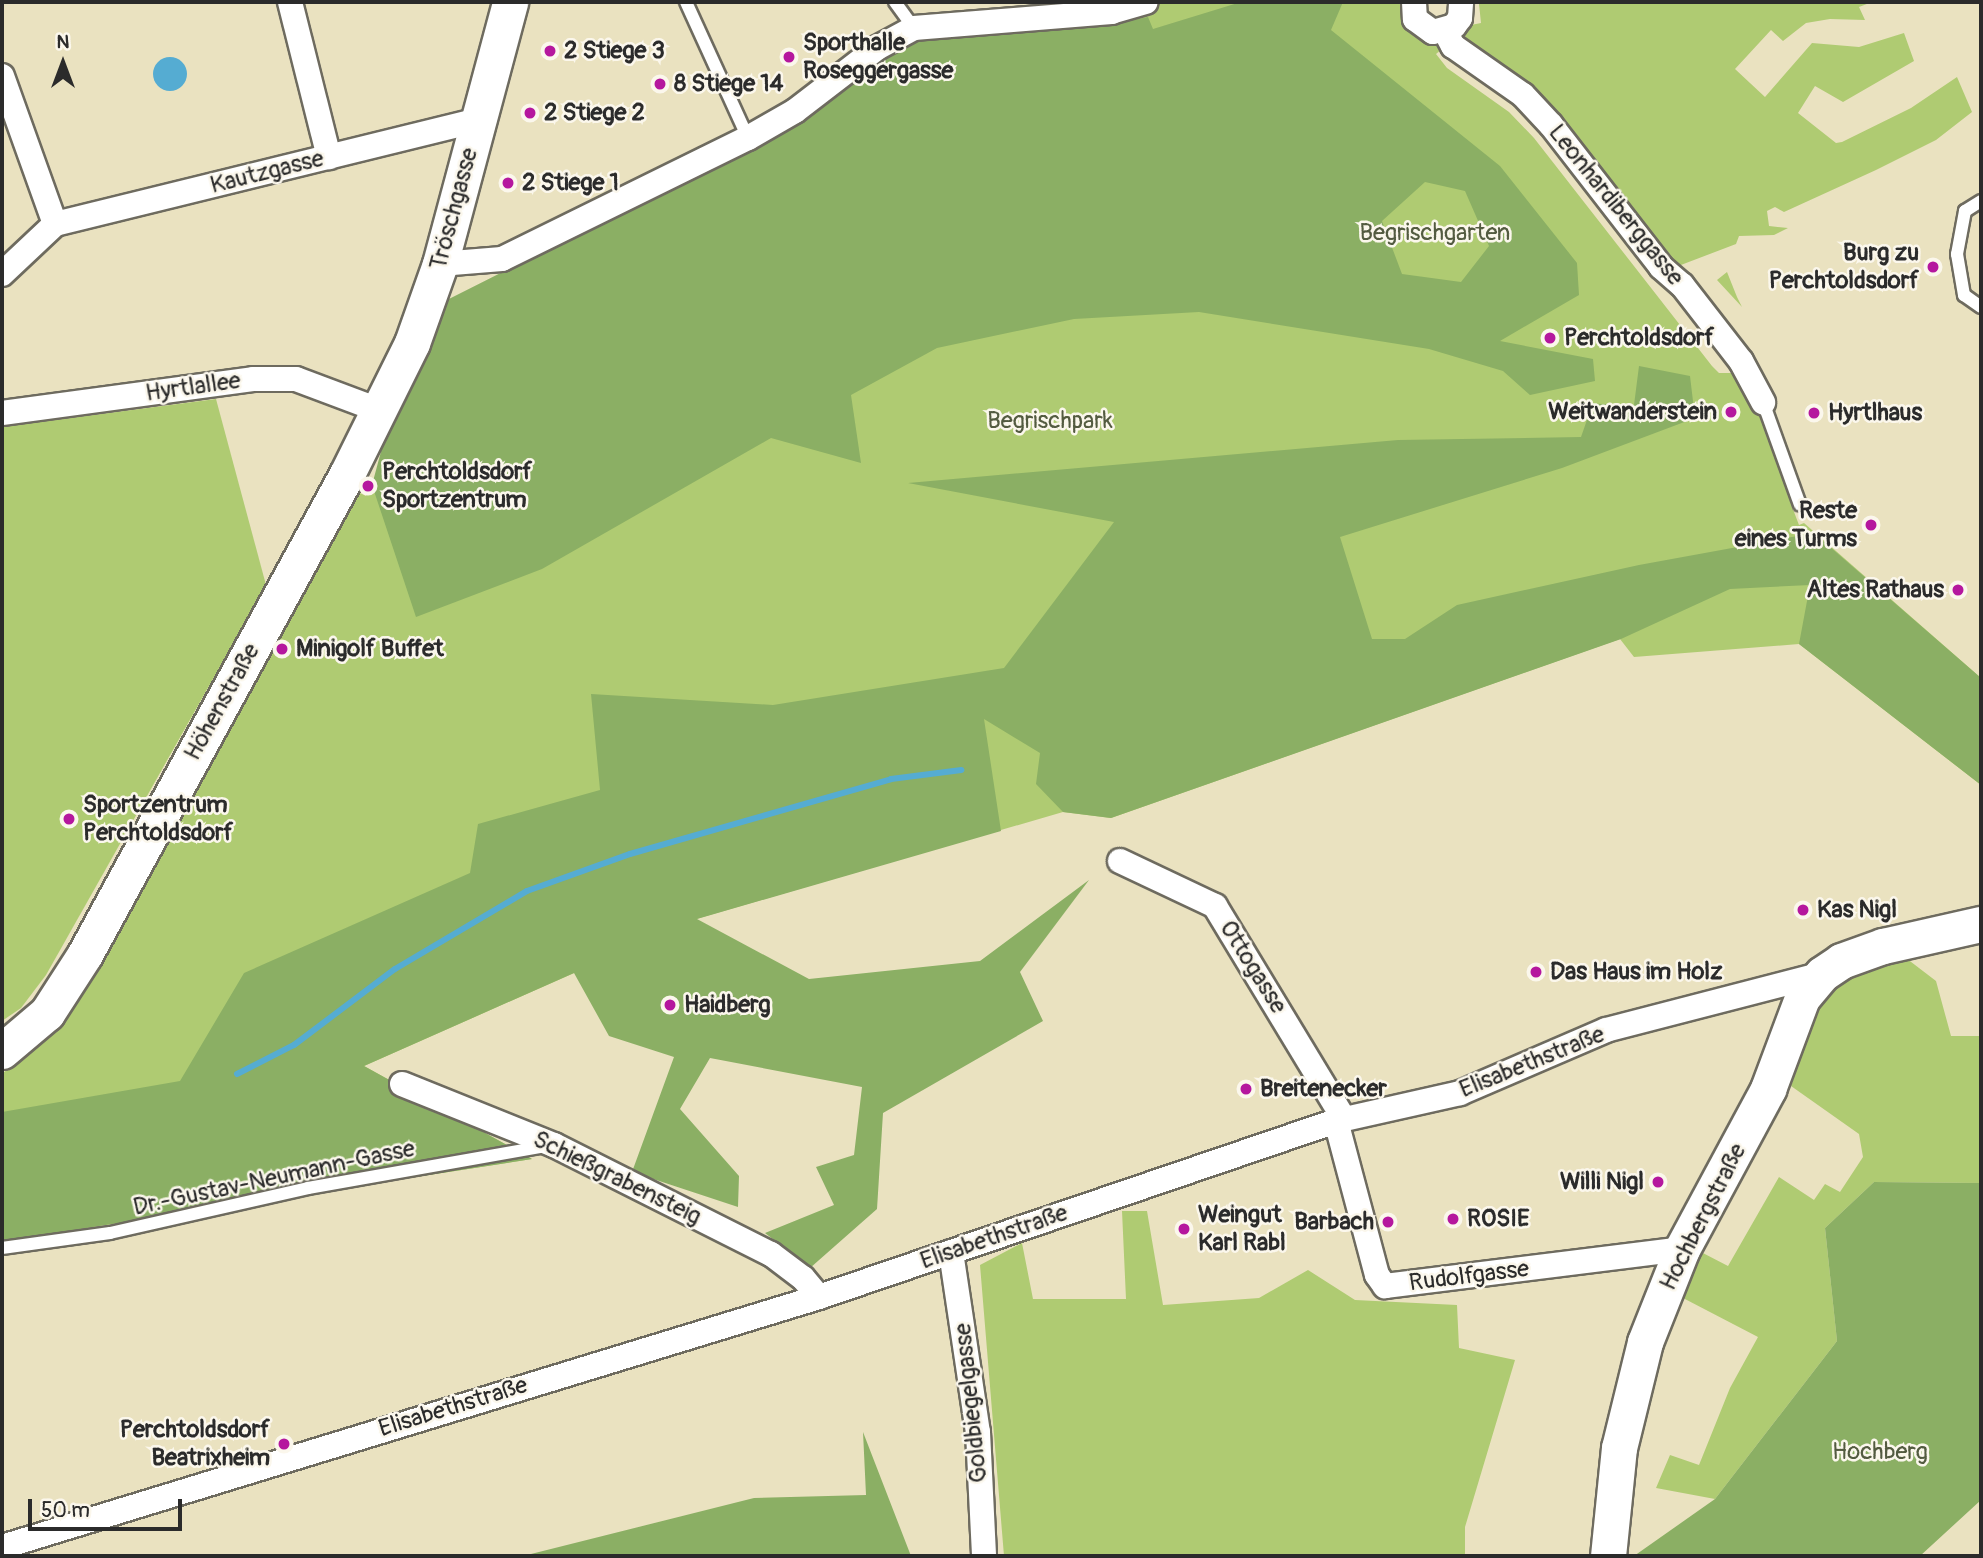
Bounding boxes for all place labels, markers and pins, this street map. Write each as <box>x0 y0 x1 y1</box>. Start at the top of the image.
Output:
place label: Sporthalle Roseggergasse <box>803 29 953 85</box>
place label: 2 Stiege 3 <box>564 37 665 65</box>
marker: 2 Stiege 3 <box>542 43 558 59</box>
marker: Sporthalle Roseggergasse <box>781 49 797 65</box>
place label: 8 Stiege 14 <box>674 70 783 98</box>
marker: 8 Stiege 14 <box>652 76 668 92</box>
place label: 2 Stiege 2 <box>544 99 645 127</box>
marker: 2 Stiege 2 <box>522 105 538 121</box>
place label: 2 Stiege 1 <box>522 169 619 197</box>
marker: 2 Stiege 1 <box>500 175 516 191</box>
place label: Burg zu Perchtoldsdorf <box>1769 239 1919 295</box>
marker: Burg zu Perchtoldsdorf <box>1925 259 1941 275</box>
place label: Perchtoldsdorf <box>1564 324 1714 352</box>
marker: Perchtoldsdorf <box>1542 330 1558 346</box>
place label: Weitwanderstein <box>1548 398 1717 426</box>
place label: Hyrtlhaus <box>1828 399 1922 427</box>
marker: Weitwanderstein <box>1723 404 1739 420</box>
marker: Hyrtlhaus <box>1806 405 1822 421</box>
place label: Perchtoldsdorf Sportzentrum <box>382 458 532 514</box>
marker: Perchtoldsdorf Sportzentrum <box>360 478 376 494</box>
place label: Reste eines Turms <box>1735 497 1857 553</box>
marker: Reste eines Turms <box>1863 517 1879 533</box>
place label: Altes Rathaus <box>1807 576 1944 604</box>
marker: Altes Rathaus <box>1950 582 1966 598</box>
place label: Minigolf Buffet <box>296 635 444 663</box>
marker: Minigolf Buffet <box>274 641 290 657</box>
place label: Sportzentrum Perchtoldsdorf <box>83 791 233 847</box>
marker: Sportzentrum Perchtoldsdorf <box>61 811 77 827</box>
place label: Kas Nigl <box>1817 896 1897 924</box>
marker: Kas Nigl <box>1795 902 1811 918</box>
place label: Das Haus im Holz <box>1550 958 1723 986</box>
marker: Das Haus im Holz <box>1528 964 1544 980</box>
place label: Haidberg <box>684 991 771 1019</box>
marker: Haidberg <box>662 997 678 1013</box>
place label: Breitenecker <box>1260 1075 1387 1103</box>
marker: Breitenecker <box>1238 1081 1254 1097</box>
place label: Willi Nigl <box>1560 1168 1644 1196</box>
marker: Willi Nigl <box>1650 1174 1666 1190</box>
place label: Weingut Karl Rabl <box>1198 1201 1286 1257</box>
place label: ROSIE <box>1467 1205 1529 1233</box>
place label: Barbach <box>1294 1208 1374 1236</box>
marker: ROSIE <box>1445 1211 1461 1227</box>
marker: Barbach <box>1380 1214 1396 1230</box>
marker: Weingut Karl Rabl <box>1176 1221 1192 1237</box>
place label: Perchtoldsdorf Beatrixheim <box>120 1416 270 1472</box>
marker: Perchtoldsdorf Beatrixheim <box>276 1436 292 1452</box>

